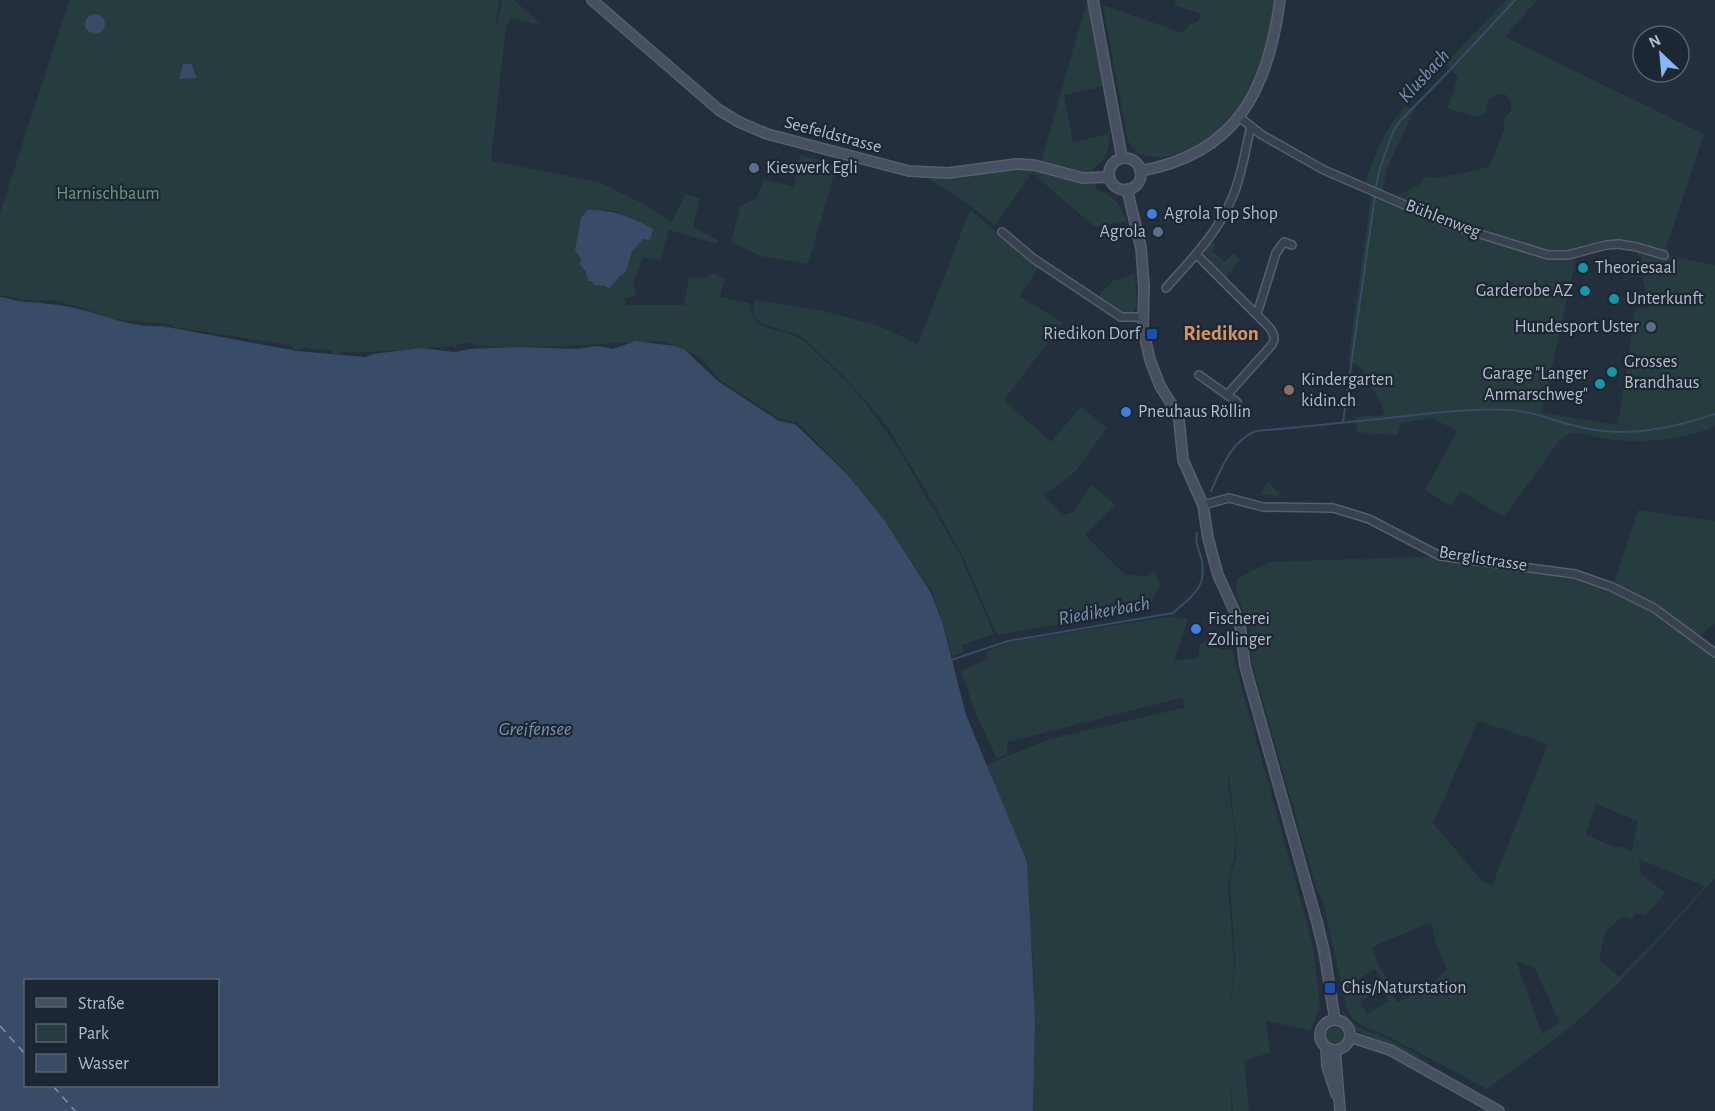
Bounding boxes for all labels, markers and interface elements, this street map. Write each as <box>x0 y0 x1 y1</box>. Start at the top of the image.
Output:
north arrow <box>1631 24 1691 84</box>
text: N <box>1646 32 1663 51</box>
water label: Klusbach <box>1395 45 1453 107</box>
street label: Seefeldstrasse <box>782 113 884 157</box>
place label: Kieswerk Egli <box>766 159 858 177</box>
marker: Kieswerk Egli <box>747 161 761 175</box>
park label: Harnischbaum <box>56 185 160 203</box>
street label: Bühlenweg <box>1403 197 1483 242</box>
place label: Agrola Top Shop <box>1164 205 1278 223</box>
marker: Agrola Top Shop <box>1145 207 1159 221</box>
place label: Agrola <box>1099 223 1146 241</box>
marker: Agrola <box>1151 225 1165 239</box>
place label: Theoriesaal <box>1595 259 1676 277</box>
marker: Theoriesaal <box>1576 261 1590 275</box>
place label: Garderobe AZ <box>1476 282 1573 300</box>
marker: Garderobe AZ <box>1578 284 1592 298</box>
place label: Unterkunft <box>1626 290 1704 308</box>
marker: Unterkunft <box>1607 292 1621 306</box>
place label: Hundesport Uster <box>1514 318 1639 336</box>
marker: Hundesport Uster <box>1644 320 1658 334</box>
district label: Riedikon <box>1183 323 1259 344</box>
place label: Riedikon Dorf <box>1043 325 1142 343</box>
marker: Riedikon Dorf <box>1145 327 1159 341</box>
place label: Grosses Brandhaus <box>1624 353 1699 392</box>
place label: Garage "Langer Anmarschweg" <box>1482 365 1588 404</box>
marker: Grosses Brandhaus <box>1605 365 1619 379</box>
place label: Kindergarten kidin.ch <box>1301 371 1393 410</box>
marker: Garage "Langer Anmarschweg" <box>1593 377 1607 391</box>
marker: Kindergarten kidin.ch <box>1282 383 1296 397</box>
place label: Pneuhaus Röllin <box>1138 403 1251 421</box>
marker: Pneuhaus Röllin <box>1119 405 1133 419</box>
street label: Berglistrasse <box>1438 543 1528 575</box>
water label: Riedikerbach <box>1057 593 1151 629</box>
place label: Fischerei Zollinger <box>1208 610 1271 649</box>
marker: Fischerei Zollinger <box>1189 622 1203 636</box>
water label: Greifensee <box>498 719 572 739</box>
legend <box>24 979 219 1087</box>
place label: Chis/Naturstation <box>1342 979 1466 997</box>
marker: Chis/Naturstation <box>1323 981 1337 995</box>
text: Straße <box>78 995 124 1013</box>
text: Park <box>78 1025 110 1043</box>
text: Wasser <box>78 1055 129 1073</box>

